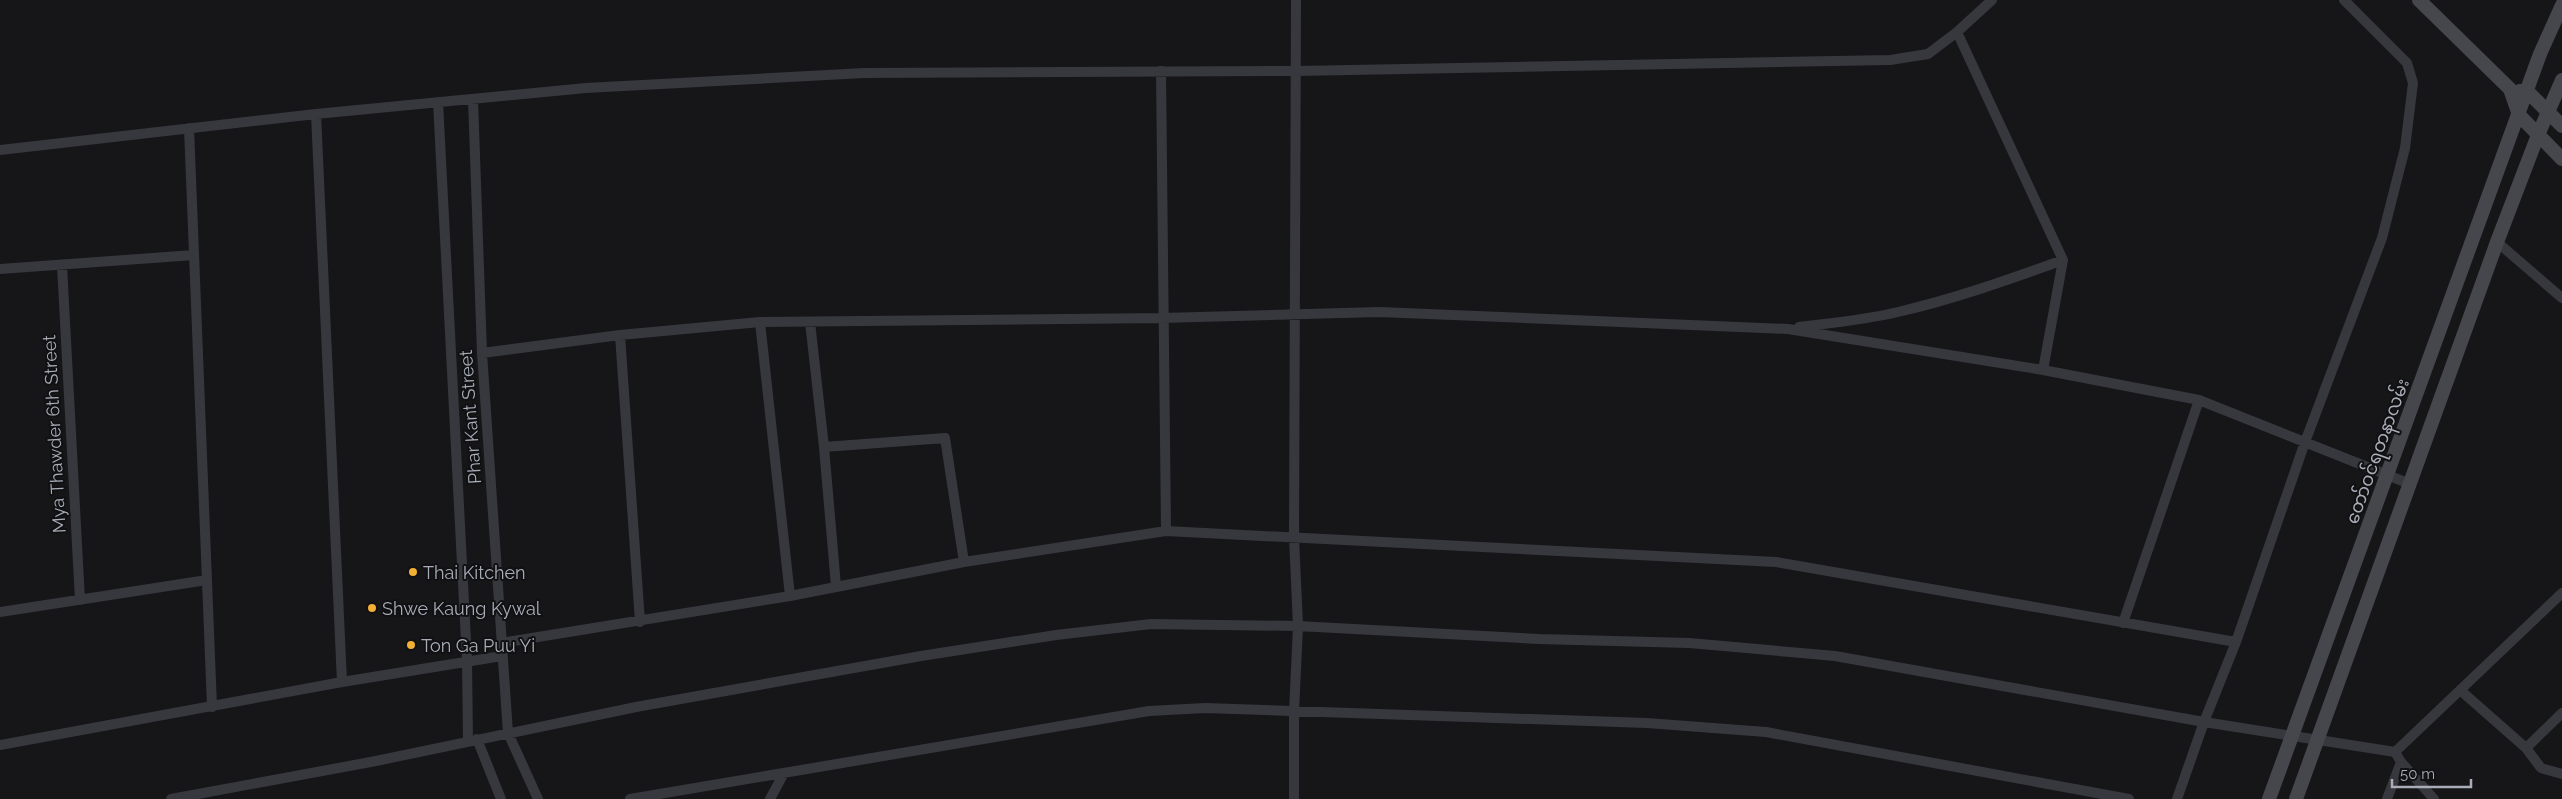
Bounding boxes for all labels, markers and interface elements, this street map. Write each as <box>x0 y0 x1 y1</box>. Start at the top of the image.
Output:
street label: Mya Thawder 6th Street <box>38 334 70 534</box>
street label: Phar Kant Street <box>455 349 485 485</box>
street label: တော်ဝင်ရတနာလမ်း <box>2339 375 2418 528</box>
place label: Thai Kitchen <box>423 562 526 583</box>
marker: Thai Kitchen <box>407 566 419 578</box>
place label: Shwe Kaung Kywal <box>382 598 541 619</box>
marker: Shwe Kaung Kywal <box>366 602 378 614</box>
place label: Ton Ga Puu Yi <box>421 635 535 656</box>
marker: Ton Ga Puu Yi <box>405 639 417 651</box>
scale bar <box>2392 756 2471 788</box>
text: 50 m <box>2400 765 2435 783</box>

